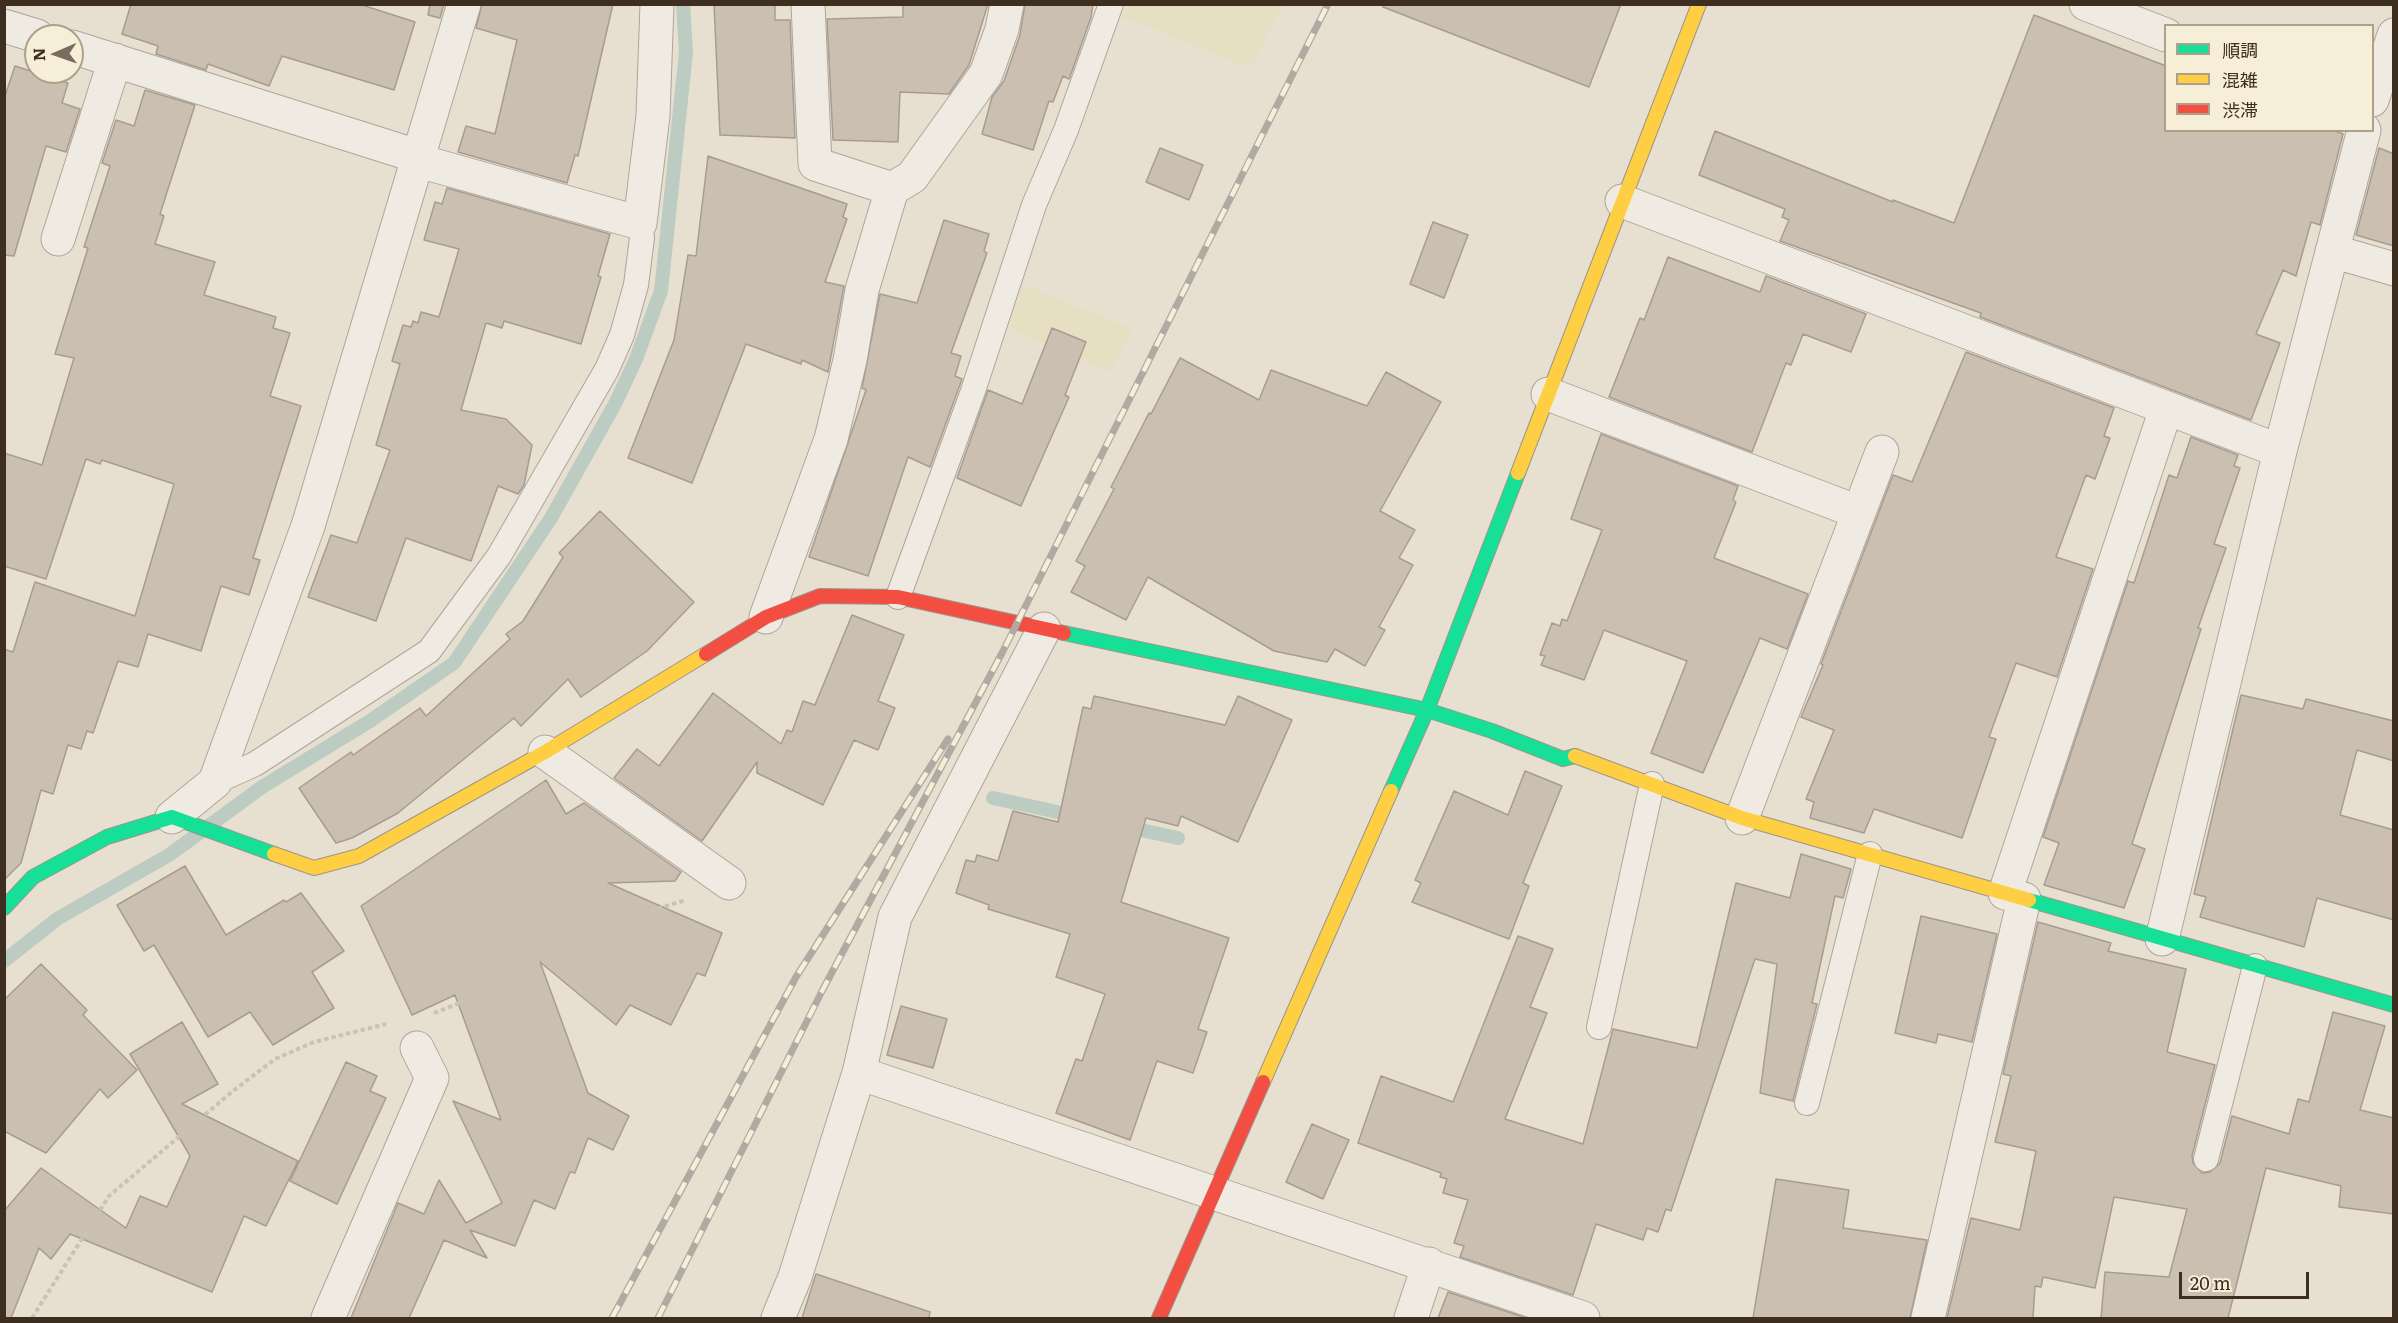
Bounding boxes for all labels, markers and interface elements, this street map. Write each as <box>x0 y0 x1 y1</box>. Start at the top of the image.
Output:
north arrow <box>24 24 84 84</box>
legend <box>2164 24 2374 132</box>
text: 順調 <box>2222 36 2258 63</box>
text: N <box>26 47 50 62</box>
text: 混雑 <box>2222 66 2258 93</box>
text: 渋滞 <box>2222 96 2258 123</box>
scale bar <box>2182 1260 2312 1298</box>
text: 20 m <box>2190 1269 2231 1296</box>

